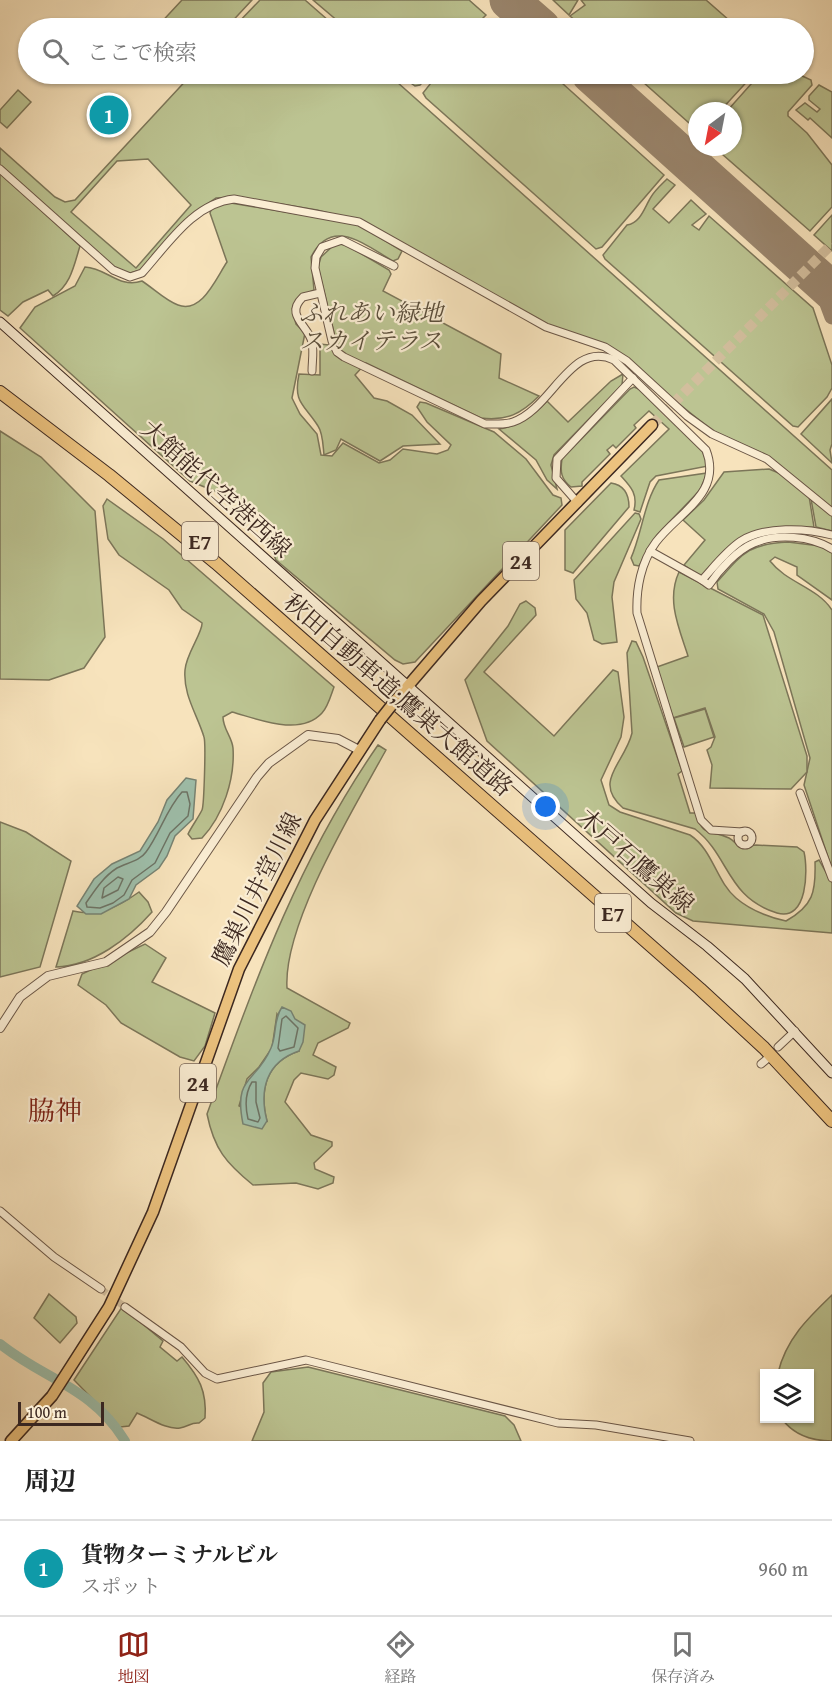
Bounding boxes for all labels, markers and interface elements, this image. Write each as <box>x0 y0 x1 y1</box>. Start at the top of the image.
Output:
search box <box>18 18 814 84</box>
icon: search <box>39 35 72 68</box>
text: ここで検索 <box>87 36 197 68</box>
pin: 1 <box>90 92 128 138</box>
north arrow <box>688 102 742 156</box>
park label: ふれあい緑地 スカイテラス <box>299 295 446 358</box>
street label: 大館能代空港西線 <box>133 411 299 566</box>
road number: E7 <box>182 522 218 560</box>
road number: 24 <box>503 542 539 580</box>
street label: 秋田自動車道;鷹巣大館道路 <box>276 585 521 804</box>
your location <box>531 792 560 821</box>
street label: 木戸石鷹巣線 <box>571 800 702 921</box>
street label: 鷹巣川井堂川線 <box>203 806 310 972</box>
road number: E7 <box>595 894 631 932</box>
road number: 24 <box>180 1064 216 1102</box>
district label: 脇神 <box>28 1090 82 1130</box>
map controls <box>760 1369 814 1423</box>
button: layers <box>760 1369 814 1423</box>
scale bar <box>18 1399 104 1426</box>
text: 100 m <box>27 1400 67 1424</box>
text: 周辺 <box>24 1461 76 1500</box>
text: 貨物ターミナルビル <box>81 1538 278 1570</box>
text: 1 <box>38 1554 49 1583</box>
text: 960 m <box>758 1554 808 1583</box>
text: スポット <box>81 1571 161 1600</box>
tab: 地図 <box>117 1628 150 1688</box>
tab: 経路 <box>384 1628 417 1688</box>
tab: 保存済み <box>651 1628 715 1688</box>

